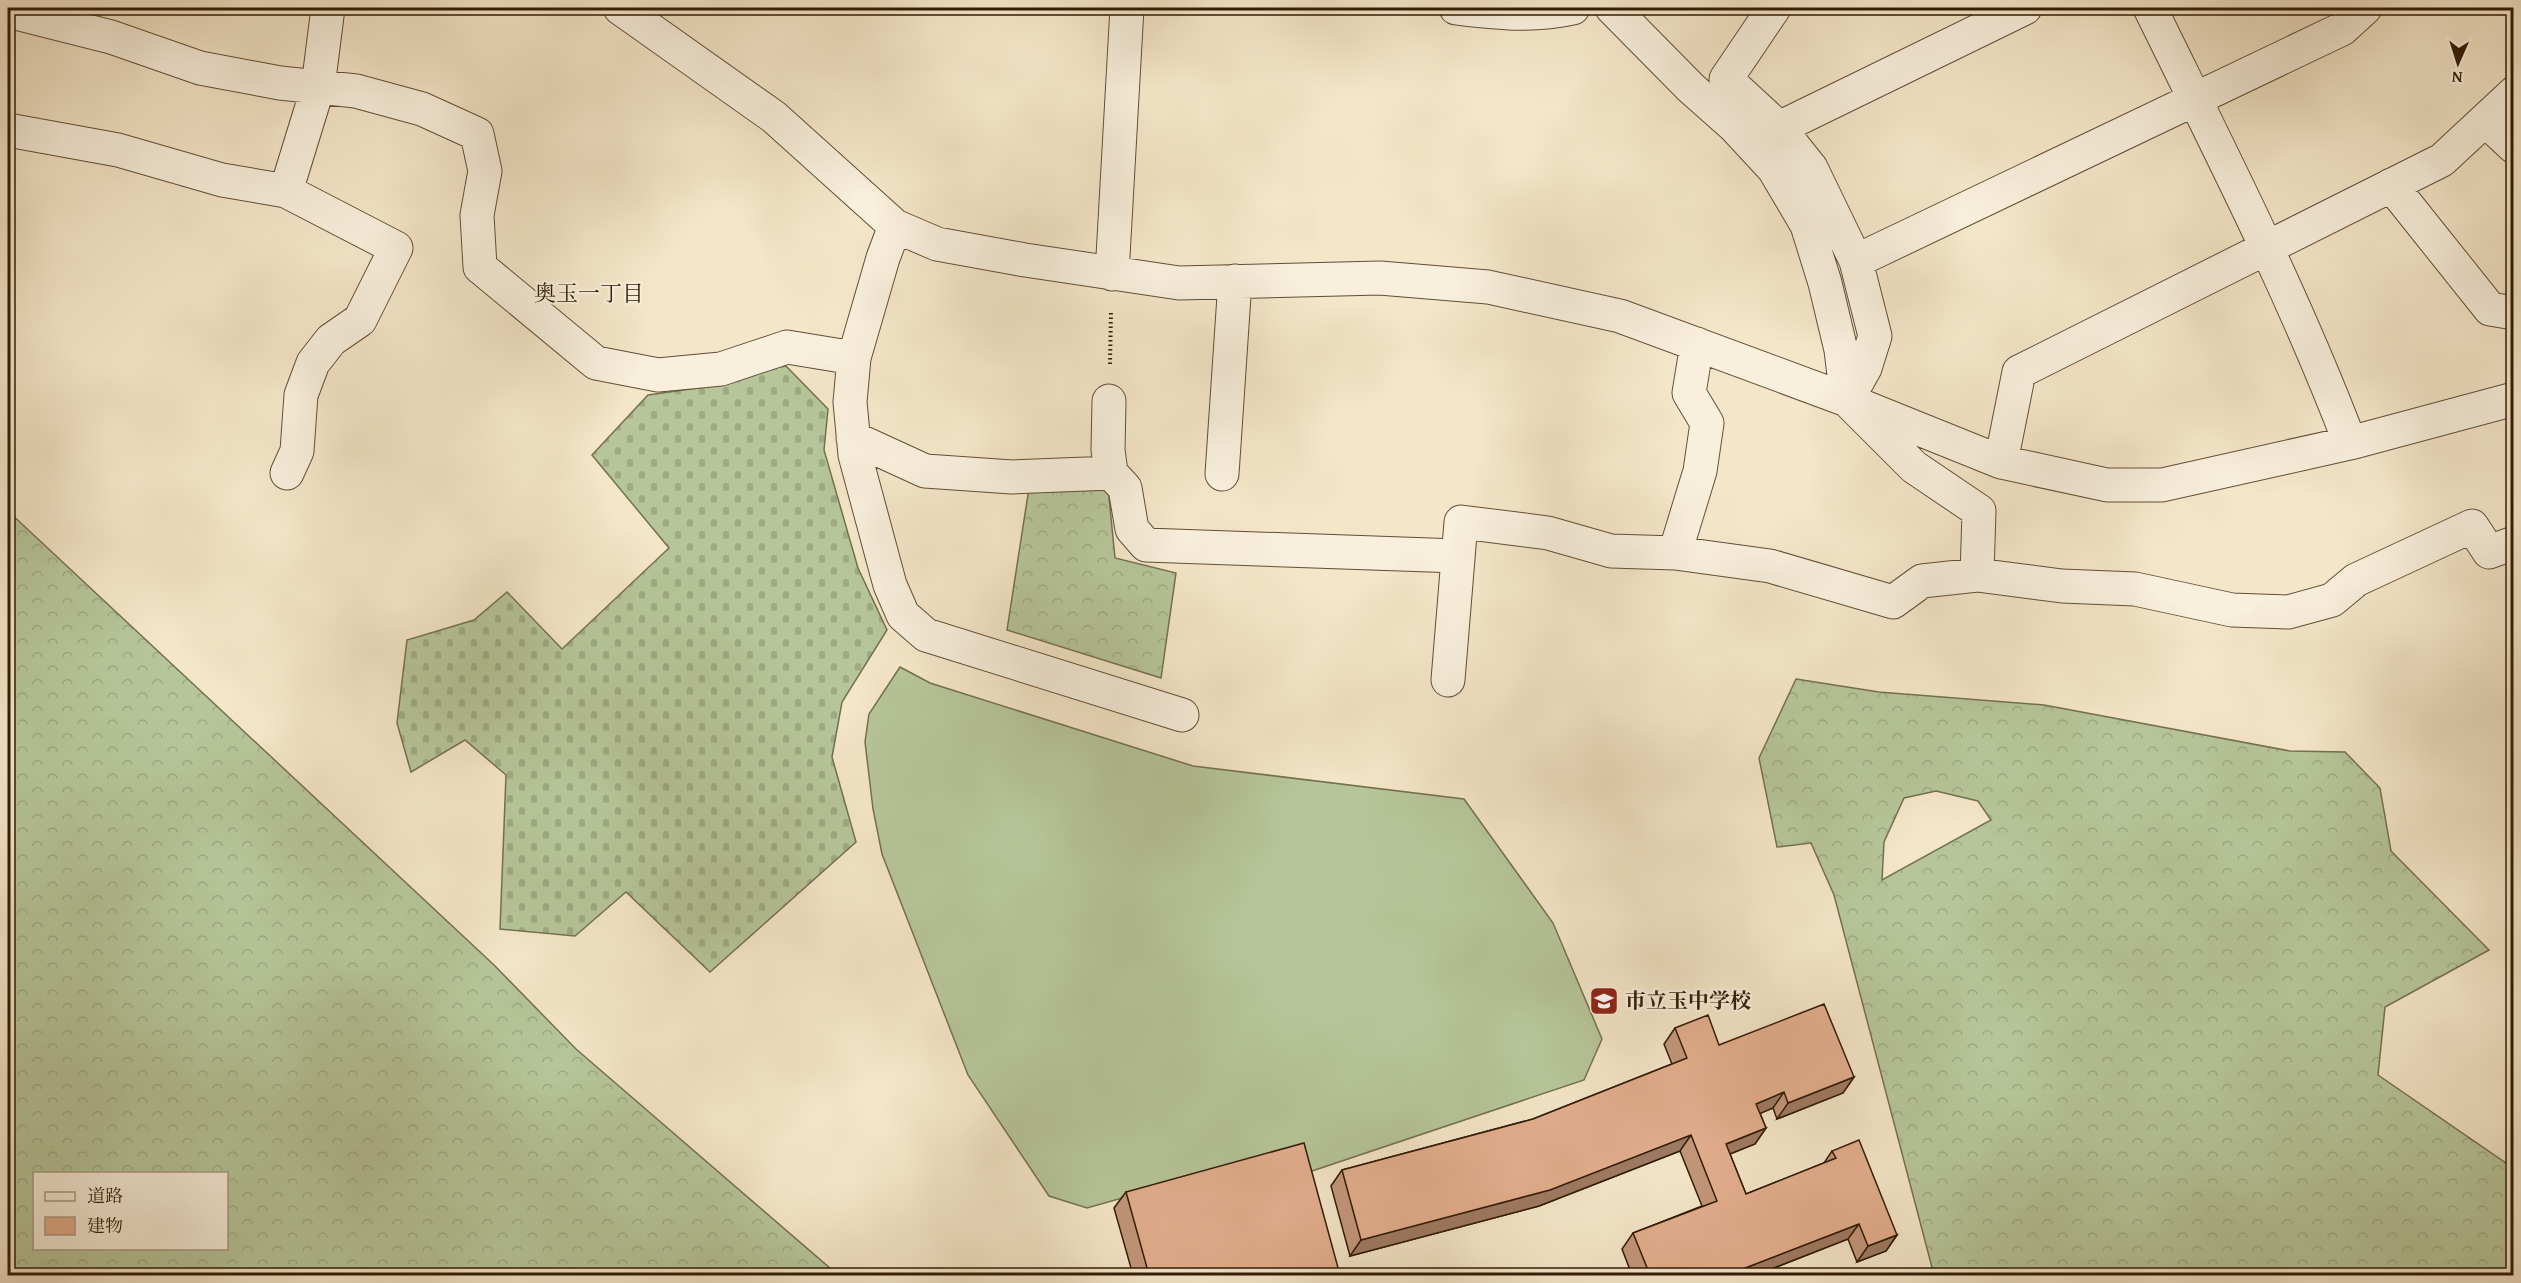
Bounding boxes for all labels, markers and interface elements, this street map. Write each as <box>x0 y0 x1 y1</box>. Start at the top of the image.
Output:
north arrow <box>2428 33 2488 93</box>
text: N <box>2451 66 2463 90</box>
district label: 奥玉一丁目 <box>534 277 644 309</box>
school or university icon: 市立玉中学校 <box>1588 985 1620 1017</box>
place label: 市立玉中学校 <box>1625 985 1751 1016</box>
legend <box>33 1172 228 1250</box>
text: 道路 <box>87 1182 123 1209</box>
text: 建物 <box>87 1212 123 1239</box>

